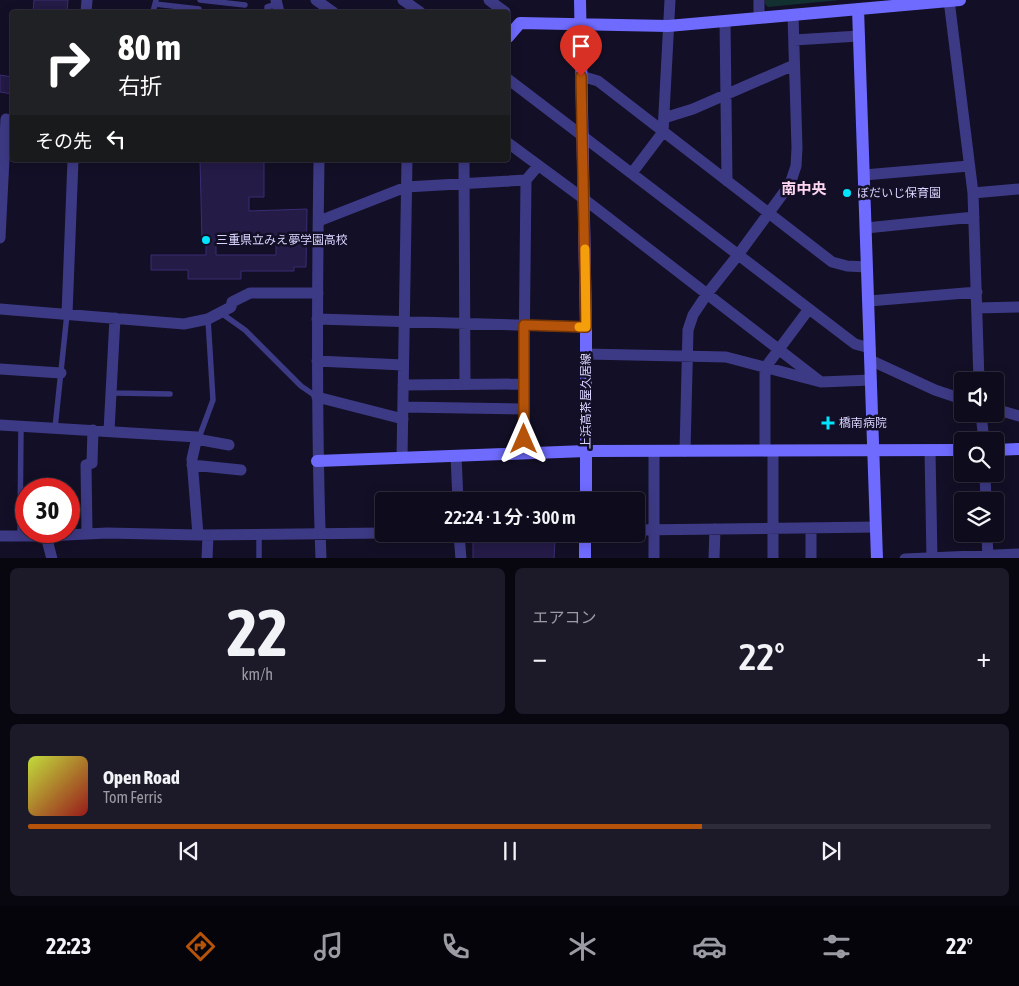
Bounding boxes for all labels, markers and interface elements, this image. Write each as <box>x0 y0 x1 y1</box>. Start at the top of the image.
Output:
pin <box>560 25 602 76</box>
text: 80 m <box>118 27 181 67</box>
icon: right <box>35 30 100 95</box>
icon: arrive <box>567 32 595 60</box>
text: 右折 <box>118 73 162 99</box>
icon: left <box>102 125 130 153</box>
text: その先 <box>35 130 92 152</box>
district label: 南中央 <box>781 180 827 197</box>
place label: ぼだいじ保育園 <box>857 186 941 200</box>
marker: ぼだいじ保育園 <box>841 187 853 199</box>
place label: 三重県立みえ夢学園高校 <box>216 233 348 247</box>
marker: 三重県立みえ夢学園高校 <box>200 234 212 246</box>
street label: 上浜高茶屋久居線 <box>579 353 593 449</box>
map controls <box>954 372 1004 542</box>
button: sound <box>954 372 1004 422</box>
position arrow <box>497 412 549 464</box>
marker: 橋南病院 <box>821 416 835 430</box>
place label: 橋南病院 <box>839 416 887 430</box>
button: search <box>954 432 1004 482</box>
speed limit sign: 30 <box>15 478 80 543</box>
button: layers <box>954 492 1004 542</box>
text: 22:24 · 1 分 · 300 m <box>444 506 576 528</box>
text: 22 <box>227 595 288 670</box>
text: エアコン <box>533 608 597 626</box>
text: 22° <box>739 635 785 678</box>
text: − <box>533 641 547 673</box>
text: + <box>976 641 991 673</box>
text: km/h <box>241 665 273 683</box>
text: Open Road <box>103 766 180 788</box>
text: Tom Ferris <box>103 788 162 806</box>
icon: previous <box>175 837 203 865</box>
icon: pause <box>496 837 524 865</box>
icon: next <box>817 837 845 865</box>
icon: directions <box>183 929 218 964</box>
icon: music <box>311 929 346 964</box>
icon: phone <box>438 929 473 964</box>
icon: climate <box>565 929 600 964</box>
icon: car <box>692 929 727 964</box>
icon: filters <box>819 929 854 964</box>
text: 22:23 <box>46 933 91 959</box>
text: 22° <box>946 933 973 959</box>

